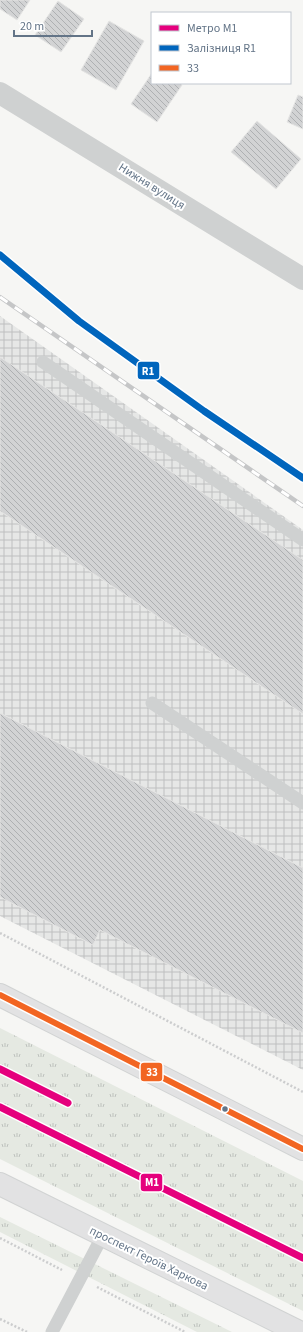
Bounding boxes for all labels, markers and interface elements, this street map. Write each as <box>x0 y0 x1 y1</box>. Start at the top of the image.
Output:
scale bar <box>14 12 92 38</box>
legend <box>151 12 291 84</box>
text: 20 m <box>20 18 44 35</box>
text: Метро M1 <box>187 20 237 37</box>
text: Залізниця R1 <box>187 40 256 57</box>
text: 33 <box>187 60 199 77</box>
street label: Нижня вулиця <box>115 159 188 214</box>
line badge: R1 <box>137 361 160 380</box>
text: R1 <box>142 364 154 379</box>
line badge: 33 <box>140 1062 163 1082</box>
text: 33 <box>146 1065 158 1080</box>
unlabelled marker <box>220 1104 230 1114</box>
line badge: M1 <box>140 1173 163 1192</box>
text: M1 <box>145 1175 159 1190</box>
street label: проспект Героїв Харкова <box>87 1222 211 1295</box>

